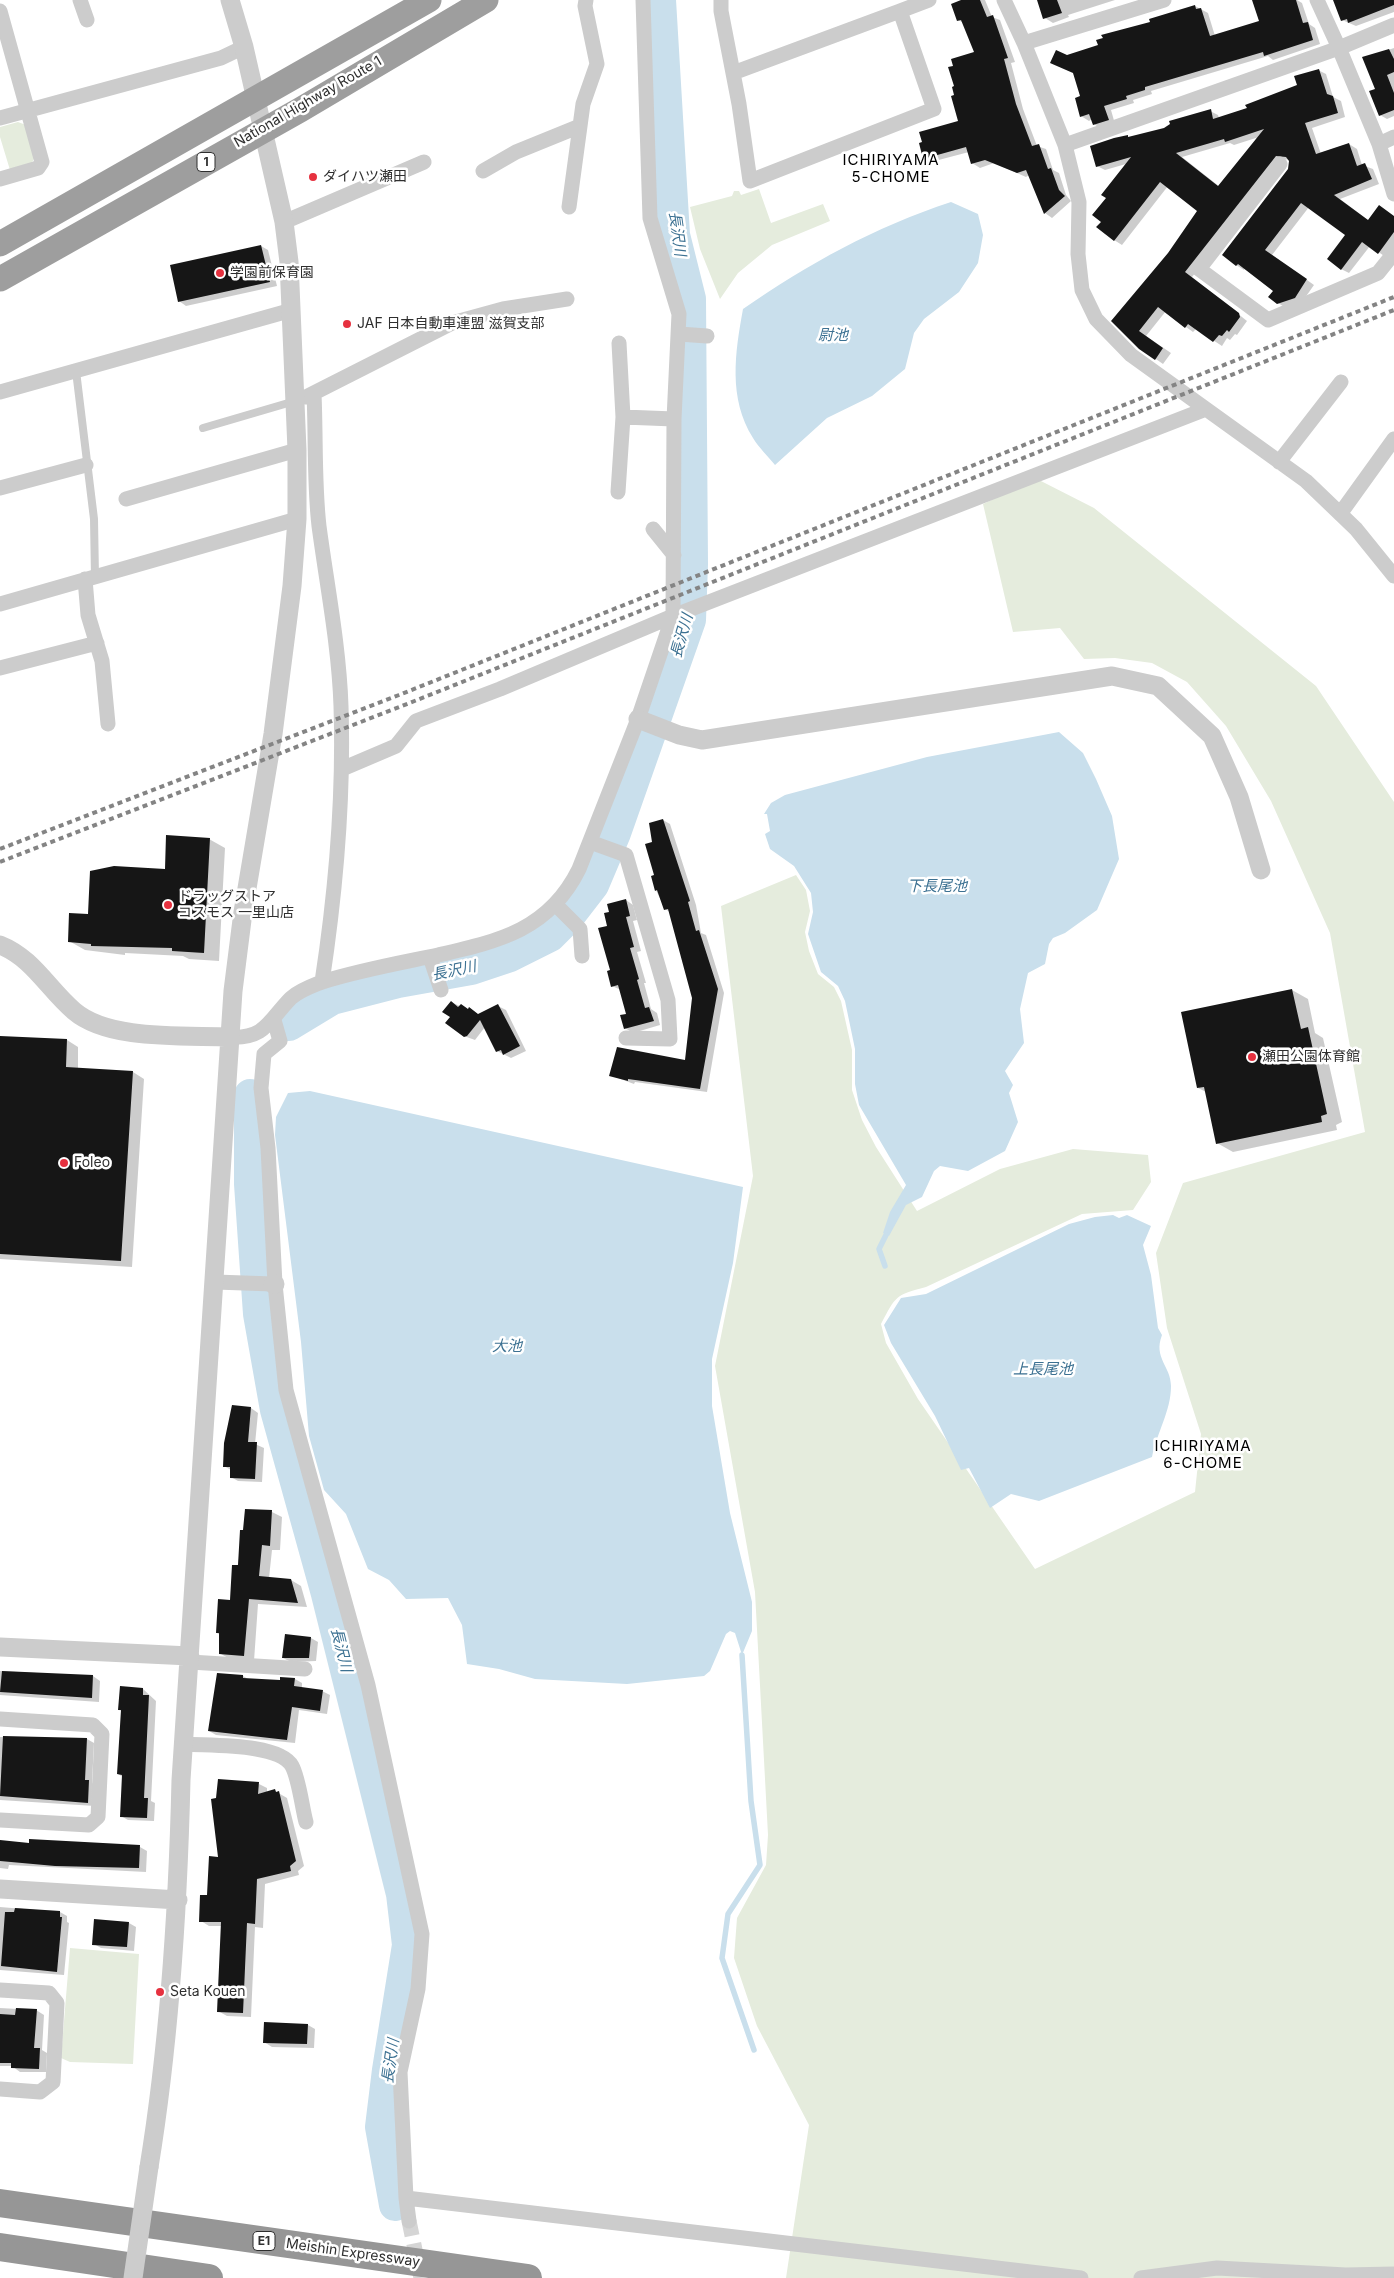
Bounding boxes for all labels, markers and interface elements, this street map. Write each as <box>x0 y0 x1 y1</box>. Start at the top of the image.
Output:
street label: National Highway Route 1 <box>231 53 385 151</box>
district label: ICHIRIYAMA 5-CHOME <box>841 151 941 186</box>
road number: 1 <box>197 152 215 172</box>
place label: ダイハツ瀬田 <box>323 169 407 185</box>
marker: ダイハツ瀬田 <box>307 171 319 183</box>
water label: 長沢川 <box>665 210 689 258</box>
place label: 学園前保育園 <box>230 265 314 281</box>
marker: 学園前保育園 <box>214 267 226 279</box>
place label: JAF 日本自動車連盟 滋賀支部 <box>357 316 545 332</box>
marker: JAF 日本自動車連盟 滋賀支部 <box>341 318 353 330</box>
water label: 尉池 <box>818 326 848 344</box>
water label: 長沢川 <box>667 612 697 660</box>
water label: 下長尾池 <box>907 877 967 895</box>
place label: ドラッグストア コスモス 一里山店 <box>178 889 294 922</box>
marker: ドラッグストア コスモス 一里山店 <box>162 899 174 911</box>
water label: 長沢川 <box>430 958 478 984</box>
place label: 瀬田公園体育館 <box>1262 1049 1360 1065</box>
marker: 瀬田公園体育館 <box>1246 1051 1258 1063</box>
place label: Foleo <box>74 1155 110 1171</box>
marker: Foleo <box>58 1157 70 1169</box>
water label: 大池 <box>492 1337 522 1355</box>
water label: 上長尾池 <box>1013 1360 1073 1378</box>
district label: ICHIRIYAMA 6-CHOME <box>1153 1437 1253 1472</box>
water label: 長沢川 <box>327 1626 355 1674</box>
place label: Seta Kouen <box>170 1984 246 2000</box>
marker: Seta Kouen <box>154 1986 166 1998</box>
water label: 長沢川 <box>379 2037 403 2085</box>
road number: E1 <box>253 2232 275 2250</box>
street label: Meishin Expressway <box>285 2235 421 2271</box>

